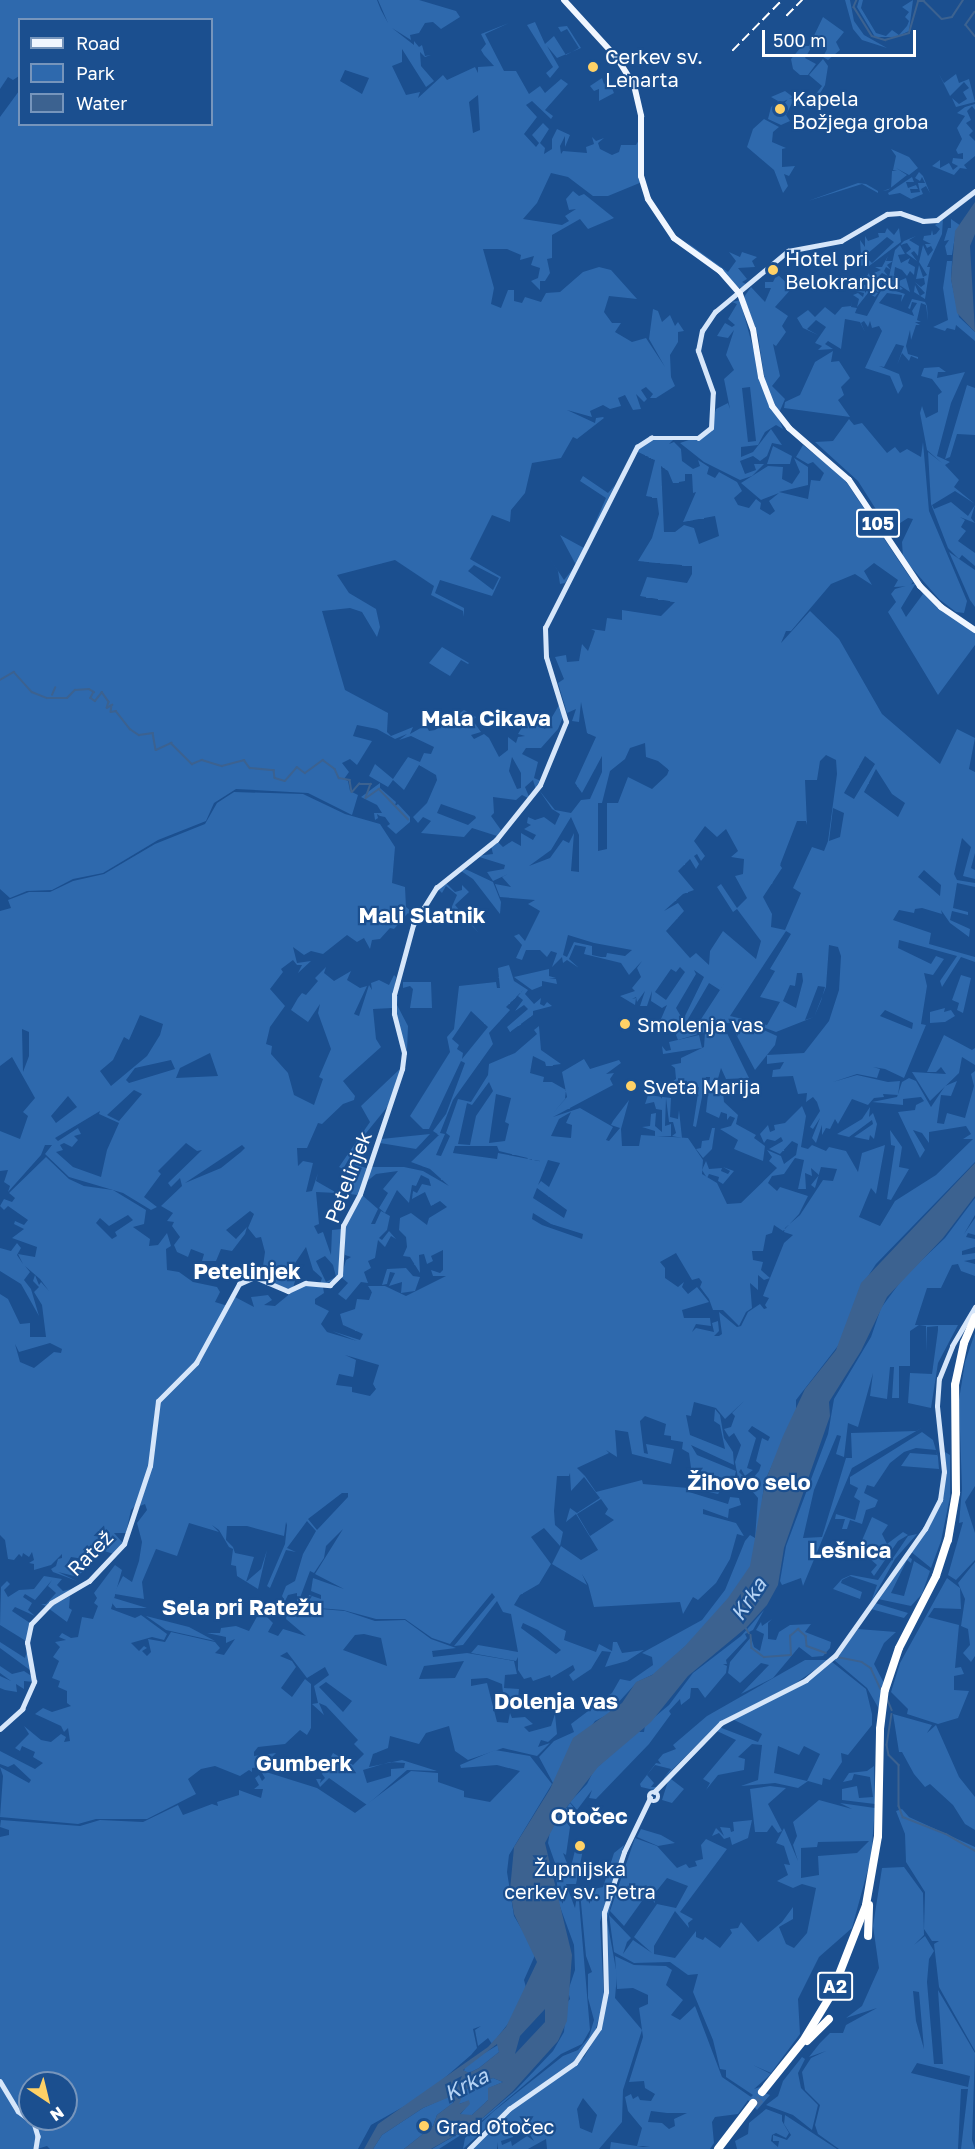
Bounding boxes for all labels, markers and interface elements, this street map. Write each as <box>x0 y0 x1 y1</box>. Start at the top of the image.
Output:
legend <box>18 18 213 126</box>
scale bar <box>765 18 920 56</box>
text: 500 m <box>773 29 826 51</box>
text: Road <box>76 32 120 54</box>
place label: Cerkev sv. Lenarta <box>605 44 703 91</box>
marker: Cerkev sv. Lenarta <box>586 60 600 74</box>
text: Park <box>76 62 115 84</box>
place label: Kapela Božjega groba <box>792 86 929 133</box>
text: Water <box>76 92 127 114</box>
marker: Kapela Božjega groba <box>773 102 787 116</box>
place label: Hotel pri Belokranjcu <box>785 246 899 293</box>
marker: Hotel pri Belokranjcu <box>766 263 780 277</box>
road number: 105 <box>856 508 900 538</box>
district label: Mala Cikava <box>421 705 551 731</box>
district label: Mali Slatnik <box>358 902 486 928</box>
place label: Smolenja vas <box>637 1012 764 1036</box>
marker: Smolenja vas <box>618 1017 632 1031</box>
place label: Sveta Marija <box>643 1074 761 1098</box>
marker: Sveta Marija <box>624 1079 638 1093</box>
street label: Petelinjek <box>320 1128 376 1226</box>
district label: Petelinjek <box>193 1258 301 1284</box>
district label: Žihovo selo <box>687 1469 811 1495</box>
street label: Ratež <box>62 1525 118 1581</box>
district label: Lešnica <box>809 1537 891 1563</box>
water label: Krka <box>725 1573 771 1625</box>
district label: Sela pri Ratežu <box>162 1594 322 1620</box>
district label: Dolenja vas <box>494 1688 618 1714</box>
district label: Gumberk <box>256 1750 352 1776</box>
district label: Otočec <box>550 1803 628 1829</box>
marker: Župnijska cerkev sv. Petra <box>573 1839 587 1853</box>
place label: Župnijska cerkev sv. Petra <box>504 1856 656 1903</box>
road number: A2 <box>817 1971 853 2001</box>
water label: Krka <box>440 2062 492 2106</box>
north arrow <box>18 2071 78 2131</box>
text: N <box>46 2102 68 2126</box>
place label: Grad Otočec <box>436 2114 554 2138</box>
marker: Grad Otočec <box>417 2119 431 2133</box>

